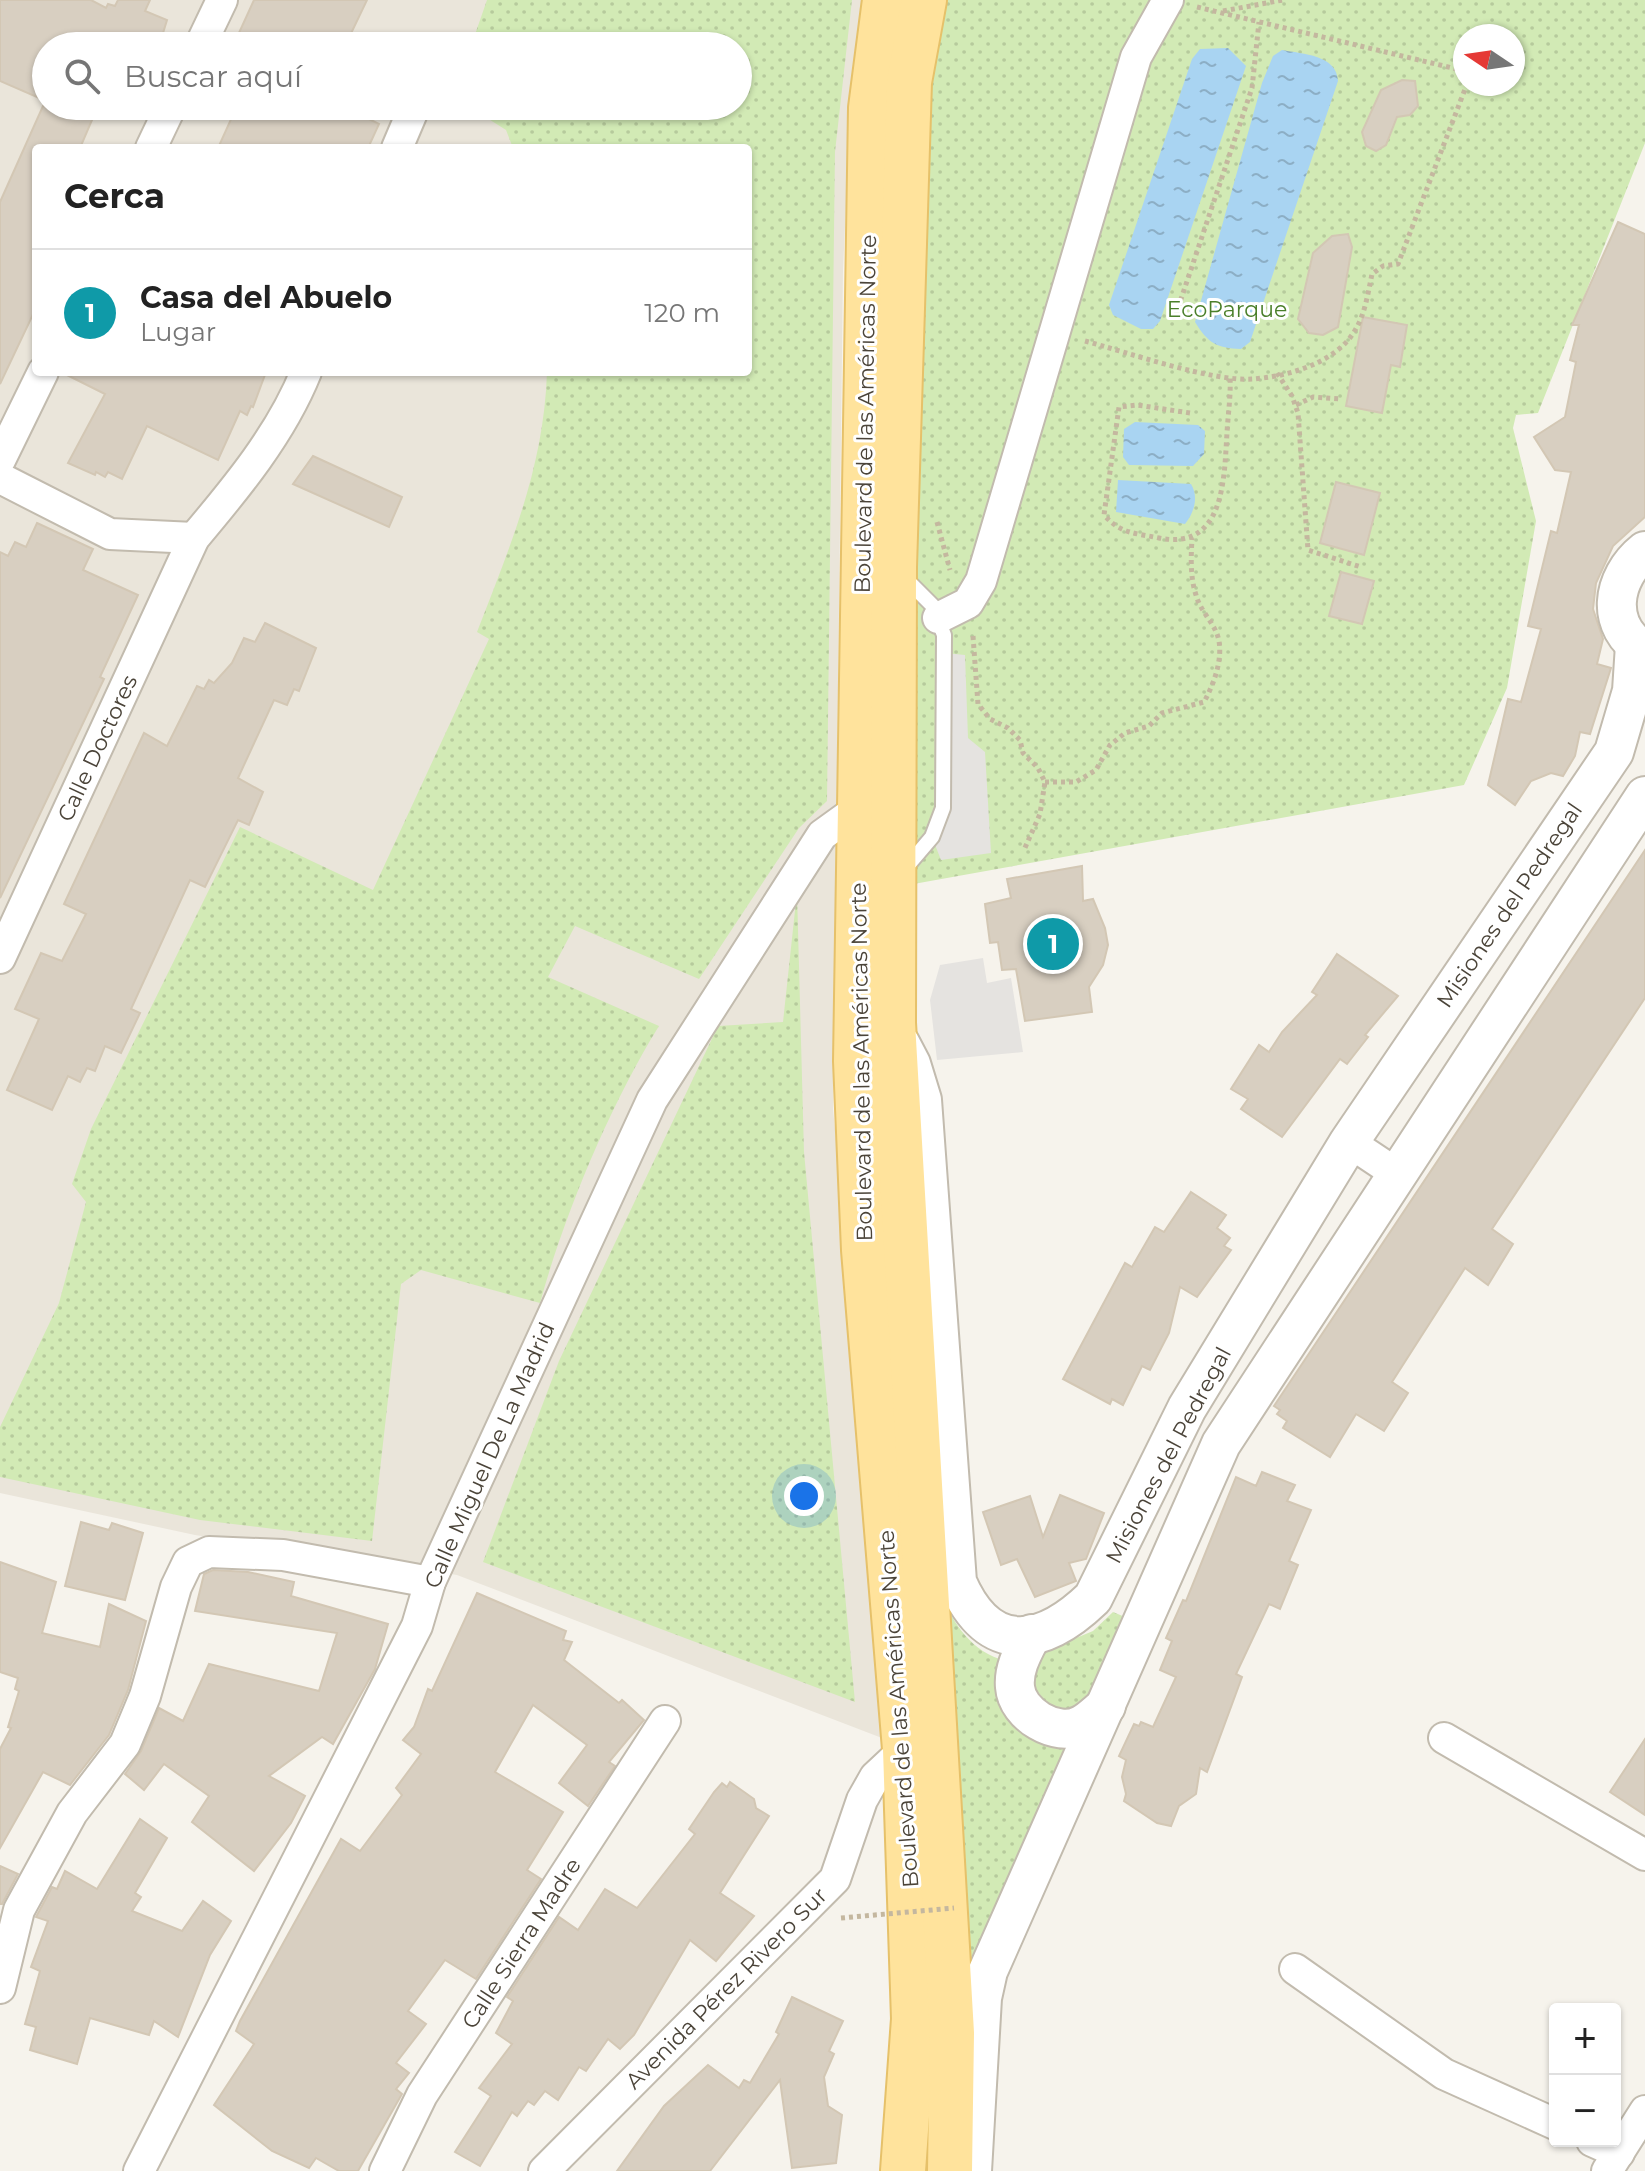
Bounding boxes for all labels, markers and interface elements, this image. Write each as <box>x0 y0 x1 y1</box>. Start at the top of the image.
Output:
north arrow <box>1453 24 1525 96</box>
search box <box>32 32 752 120</box>
icon: search <box>60 54 104 98</box>
text: Buscar aquí <box>124 58 302 95</box>
text: Cerca <box>64 175 165 217</box>
street label: Boulevard de las Américas Norte <box>849 234 882 594</box>
text: Casa del Abuelo <box>140 279 392 316</box>
park label: EcoParque <box>1167 296 1287 323</box>
text: 1 <box>85 297 95 329</box>
text: 120 m <box>644 297 720 329</box>
text: Lugar <box>140 316 216 348</box>
street label: Calle Doctores <box>52 670 143 826</box>
street label: Misiones del Pedregal <box>1431 798 1588 1013</box>
street label: Boulevard de las Américas Norte <box>845 882 878 1242</box>
pin: 1 <box>1027 914 1079 974</box>
street label: Calle Miguel De La Madrid <box>418 1318 560 1592</box>
street label: Misiones del Pedregal <box>1100 1342 1237 1568</box>
your location <box>784 1476 824 1516</box>
street label: Boulevard de las Américas Norte <box>873 1529 924 1889</box>
street label: Calle Sierra Madre <box>456 1853 587 2034</box>
street label: Avenida Pérez Rivero Sur <box>620 1882 833 2095</box>
map controls <box>1549 2003 1621 2147</box>
button: + <box>1549 2003 1621 2075</box>
button: − <box>1549 2075 1621 2147</box>

